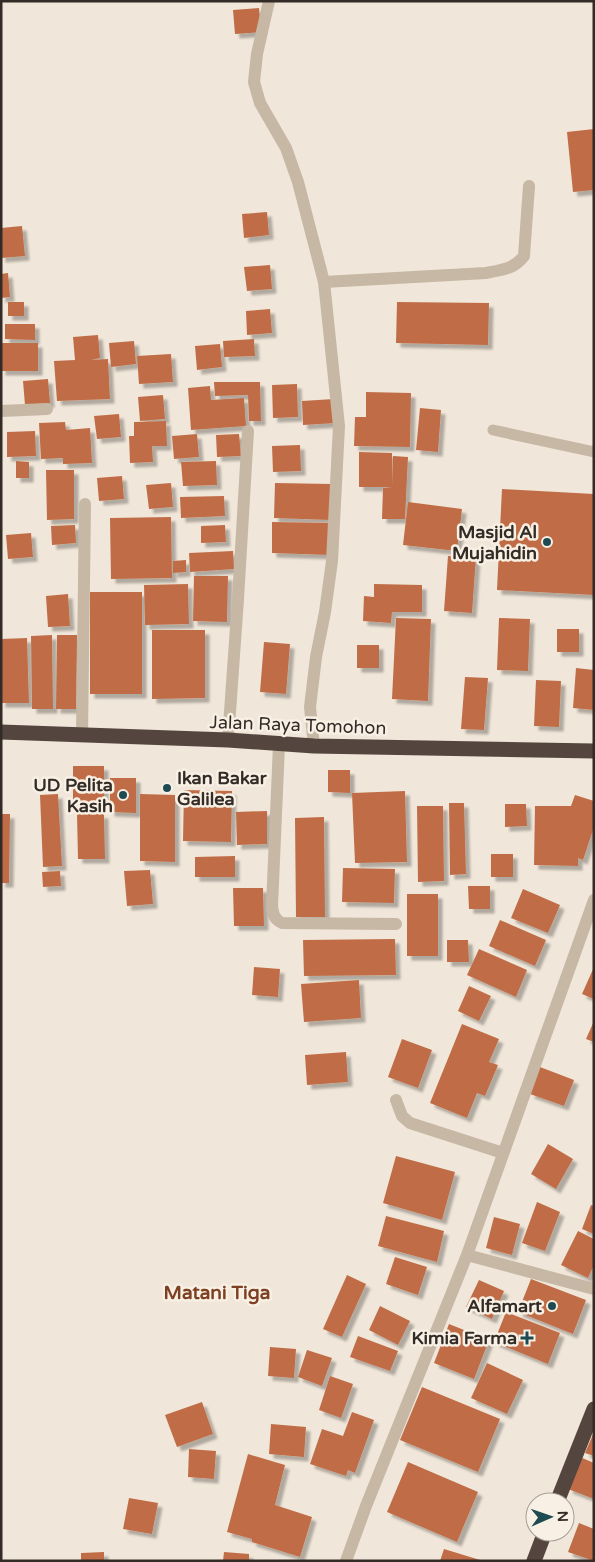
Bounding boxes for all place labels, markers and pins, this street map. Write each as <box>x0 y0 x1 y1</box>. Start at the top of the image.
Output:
place label: Masjid Al Mujahidin <box>452 521 537 564</box>
marker: Masjid Al Mujahidin <box>541 536 553 548</box>
place label: Ikan Bakar Galilea <box>177 767 268 810</box>
place label: UD Pelita Kasih <box>33 774 113 817</box>
marker: Ikan Bakar Galilea <box>161 782 173 794</box>
marker: UD Pelita Kasih <box>117 789 129 801</box>
place label: Alfamart <box>467 1295 542 1317</box>
marker: Alfamart <box>546 1300 558 1312</box>
place label: Kimia Farma <box>411 1327 517 1349</box>
marker: Kimia Farma <box>521 1332 533 1344</box>

